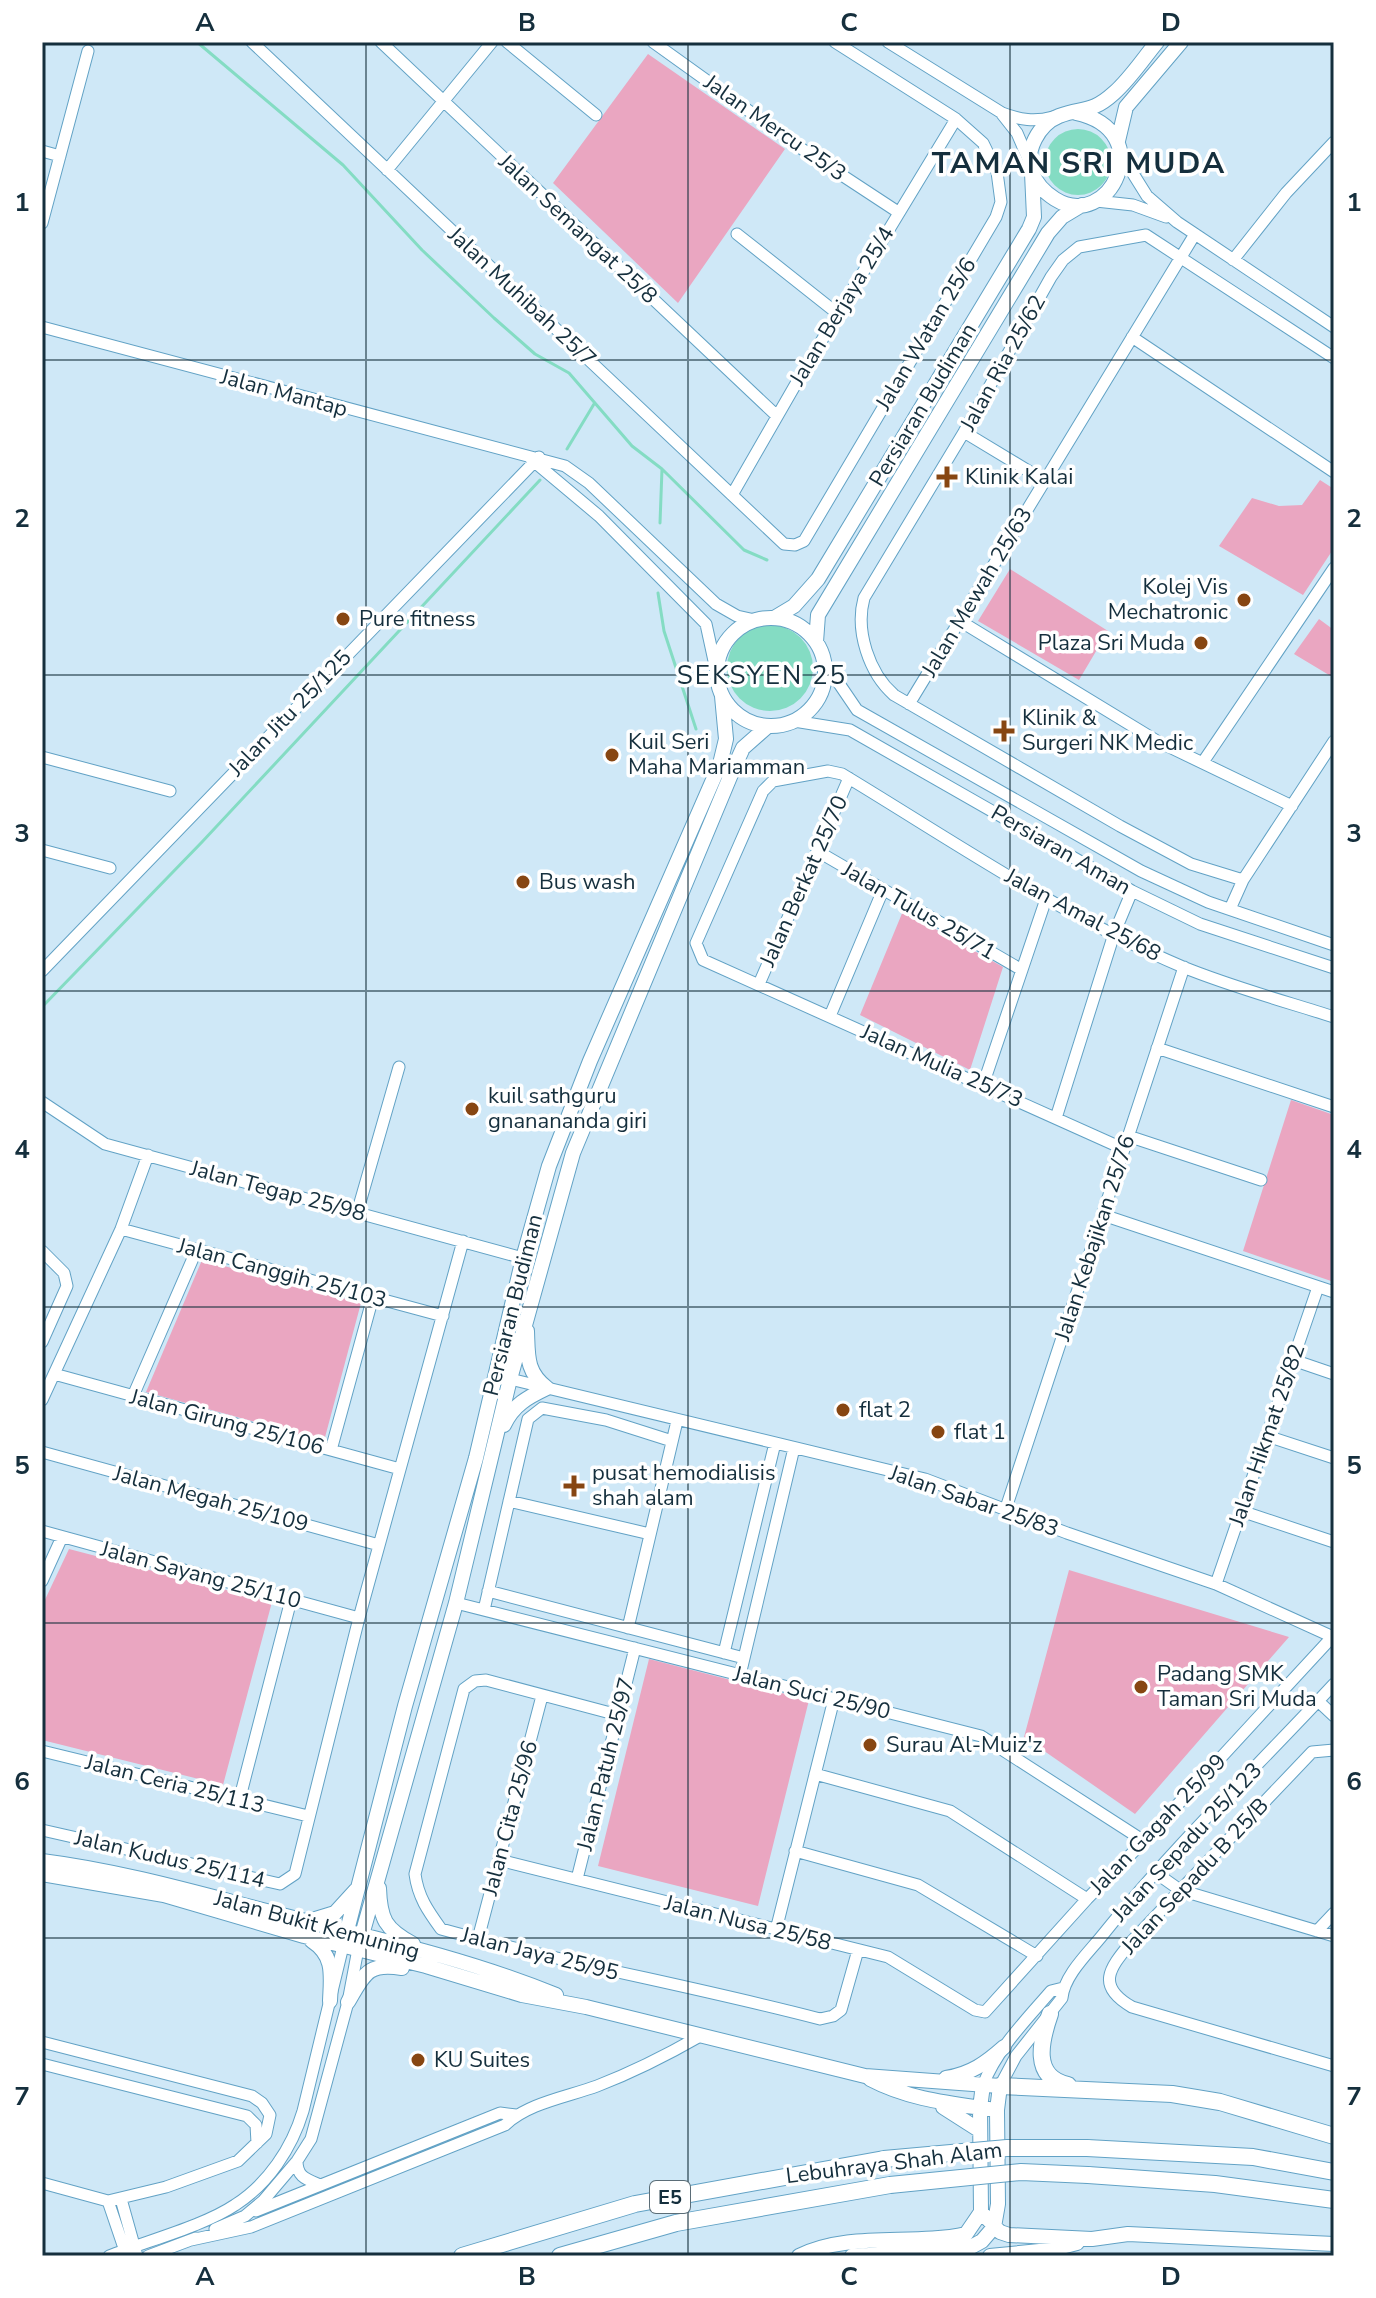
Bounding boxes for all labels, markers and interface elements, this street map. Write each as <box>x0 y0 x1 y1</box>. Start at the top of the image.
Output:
text: A <box>195 5 215 40</box>
text: B <box>518 5 536 40</box>
text: C <box>840 5 858 40</box>
text: D <box>1161 5 1181 40</box>
street label: Jalan Mercu 25/3 <box>697 67 852 188</box>
district label: TAMAN SRI MUDA <box>932 143 1226 184</box>
street label: Jalan Semangat 25/8 <box>491 147 664 311</box>
text: 1 <box>14 185 30 220</box>
text: 1 <box>1346 185 1362 220</box>
street label: Jalan Muhibah 25/7 <box>441 220 603 374</box>
street label: Jalan Berjaya 25/4 <box>782 221 901 392</box>
street label: Jalan Watan 25/6 <box>868 252 983 417</box>
street label: Jalan Ria 25/62 <box>953 290 1053 437</box>
street label: Persiaran Budiman <box>862 318 984 492</box>
street label: Jalan Mantap <box>216 361 351 424</box>
place label: Klinik Kalai <box>965 462 1073 492</box>
marker: Klinik Kalai <box>936 466 958 488</box>
text: 2 <box>14 501 30 536</box>
text: 2 <box>1346 501 1362 536</box>
street label: Jalan Mewah 25/63 <box>914 502 1039 683</box>
place label: Kolej Vis Mechatronic <box>1108 572 1228 627</box>
marker: Kolej Vis Mechatronic <box>1235 591 1253 609</box>
place label: Pure fitness <box>359 604 476 634</box>
marker: Pure fitness <box>334 610 352 628</box>
place label: Plaza Sri Muda <box>1038 628 1185 658</box>
marker: Plaza Sri Muda <box>1192 634 1210 652</box>
street label: Jalan Jitu 25/125 <box>221 643 358 784</box>
district label: SEKSYEN 25 <box>677 658 847 693</box>
place label: Klinik & Surgeri NK Medic <box>1022 703 1193 758</box>
marker: Klinik & Surgeri NK Medic <box>993 720 1015 742</box>
place label: Kuil Seri Maha Mariamman <box>628 727 805 782</box>
marker: Kuil Seri Maha Mariamman <box>603 746 621 764</box>
street label: Jalan Berkat 25/70 <box>752 791 855 972</box>
street label: Persiaran Aman <box>986 798 1136 902</box>
text: 3 <box>14 816 30 851</box>
text: 3 <box>1346 816 1362 851</box>
street label: Jalan Tulus 25/71 <box>836 854 1002 967</box>
street label: Jalan Amal 25/68 <box>999 861 1166 969</box>
place label: Bus wash <box>539 867 635 897</box>
marker: Bus wash <box>514 873 532 891</box>
street label: Jalan Mulia 25/73 <box>855 1016 1028 1115</box>
place label: kuil sathguru gnanananda giri <box>488 1081 647 1136</box>
marker: kuil sathguru gnanananda giri <box>463 1100 481 1118</box>
street label: Jalan Kebajikan 25/76 <box>1047 1131 1142 1346</box>
text: 4 <box>14 1132 30 1167</box>
text: 4 <box>1346 1132 1362 1167</box>
street label: Jalan Tegap 25/98 <box>186 1153 369 1229</box>
street label: Persiaran Budiman <box>476 1211 550 1399</box>
street label: Jalan Canggih 25/103 <box>173 1230 390 1315</box>
street label: Jalan Hikmat 25/82 <box>1221 1340 1312 1531</box>
street label: Jalan Girung 25/106 <box>126 1381 327 1462</box>
place label: flat 2 <box>859 1395 911 1425</box>
marker: flat 2 <box>834 1401 852 1419</box>
place label: flat 1 <box>954 1417 1006 1447</box>
marker: flat 1 <box>929 1423 947 1441</box>
text: 5 <box>14 1448 30 1483</box>
text: 5 <box>1346 1448 1362 1483</box>
street label: Jalan Megah 25/109 <box>109 1458 312 1539</box>
place label: pusat hemodialisis shah alam <box>592 1458 776 1513</box>
street label: Jalan Sabar 25/83 <box>884 1458 1063 1544</box>
marker: pusat hemodialisis shah alam <box>563 1475 585 1497</box>
street label: Jalan Sayang 25/110 <box>97 1534 304 1616</box>
street label: Jalan Suci 25/90 <box>729 1659 894 1727</box>
place label: Padang SMK Taman Sri Muda <box>1157 1659 1317 1714</box>
street label: Jalan Patuh 25/97 <box>570 1674 642 1855</box>
marker: Padang SMK Taman Sri Muda <box>1132 1678 1150 1696</box>
place label: Surau Al-Muiz'z <box>886 1730 1043 1760</box>
marker: Surau Al-Muiz'z <box>861 1736 879 1754</box>
street label: Jalan Cita 25/96 <box>475 1737 545 1900</box>
street label: Jalan Ceria 25/113 <box>81 1747 268 1821</box>
street label: Jalan Gagah 25/99 <box>1082 1747 1233 1901</box>
street label: Jalan Sepadu 25/123 <box>1104 1756 1269 1929</box>
text: 6 <box>14 1764 30 1799</box>
text: 6 <box>1346 1764 1362 1799</box>
street label: Jalan Sepadu B 25/B <box>1114 1791 1275 1961</box>
street label: Jalan Kudus 25/114 <box>71 1822 268 1896</box>
street label: Jalan Bukit Kemuning <box>210 1883 423 1967</box>
street label: Jalan Nusa 25/58 <box>661 1888 834 1958</box>
street label: Jalan Jaya 25/95 <box>457 1920 622 1988</box>
place label: KU Suites <box>434 2045 530 2075</box>
marker: KU Suites <box>409 2051 427 2069</box>
text: 7 <box>14 2079 30 2114</box>
text: 7 <box>1346 2079 1362 2114</box>
street label: Lebuhraya Shah Alam <box>784 2135 1004 2191</box>
road number: E5 <box>650 2181 690 2213</box>
text: A <box>195 2259 215 2294</box>
text: B <box>518 2259 536 2294</box>
text: C <box>840 2259 858 2294</box>
text: D <box>1161 2259 1181 2294</box>

